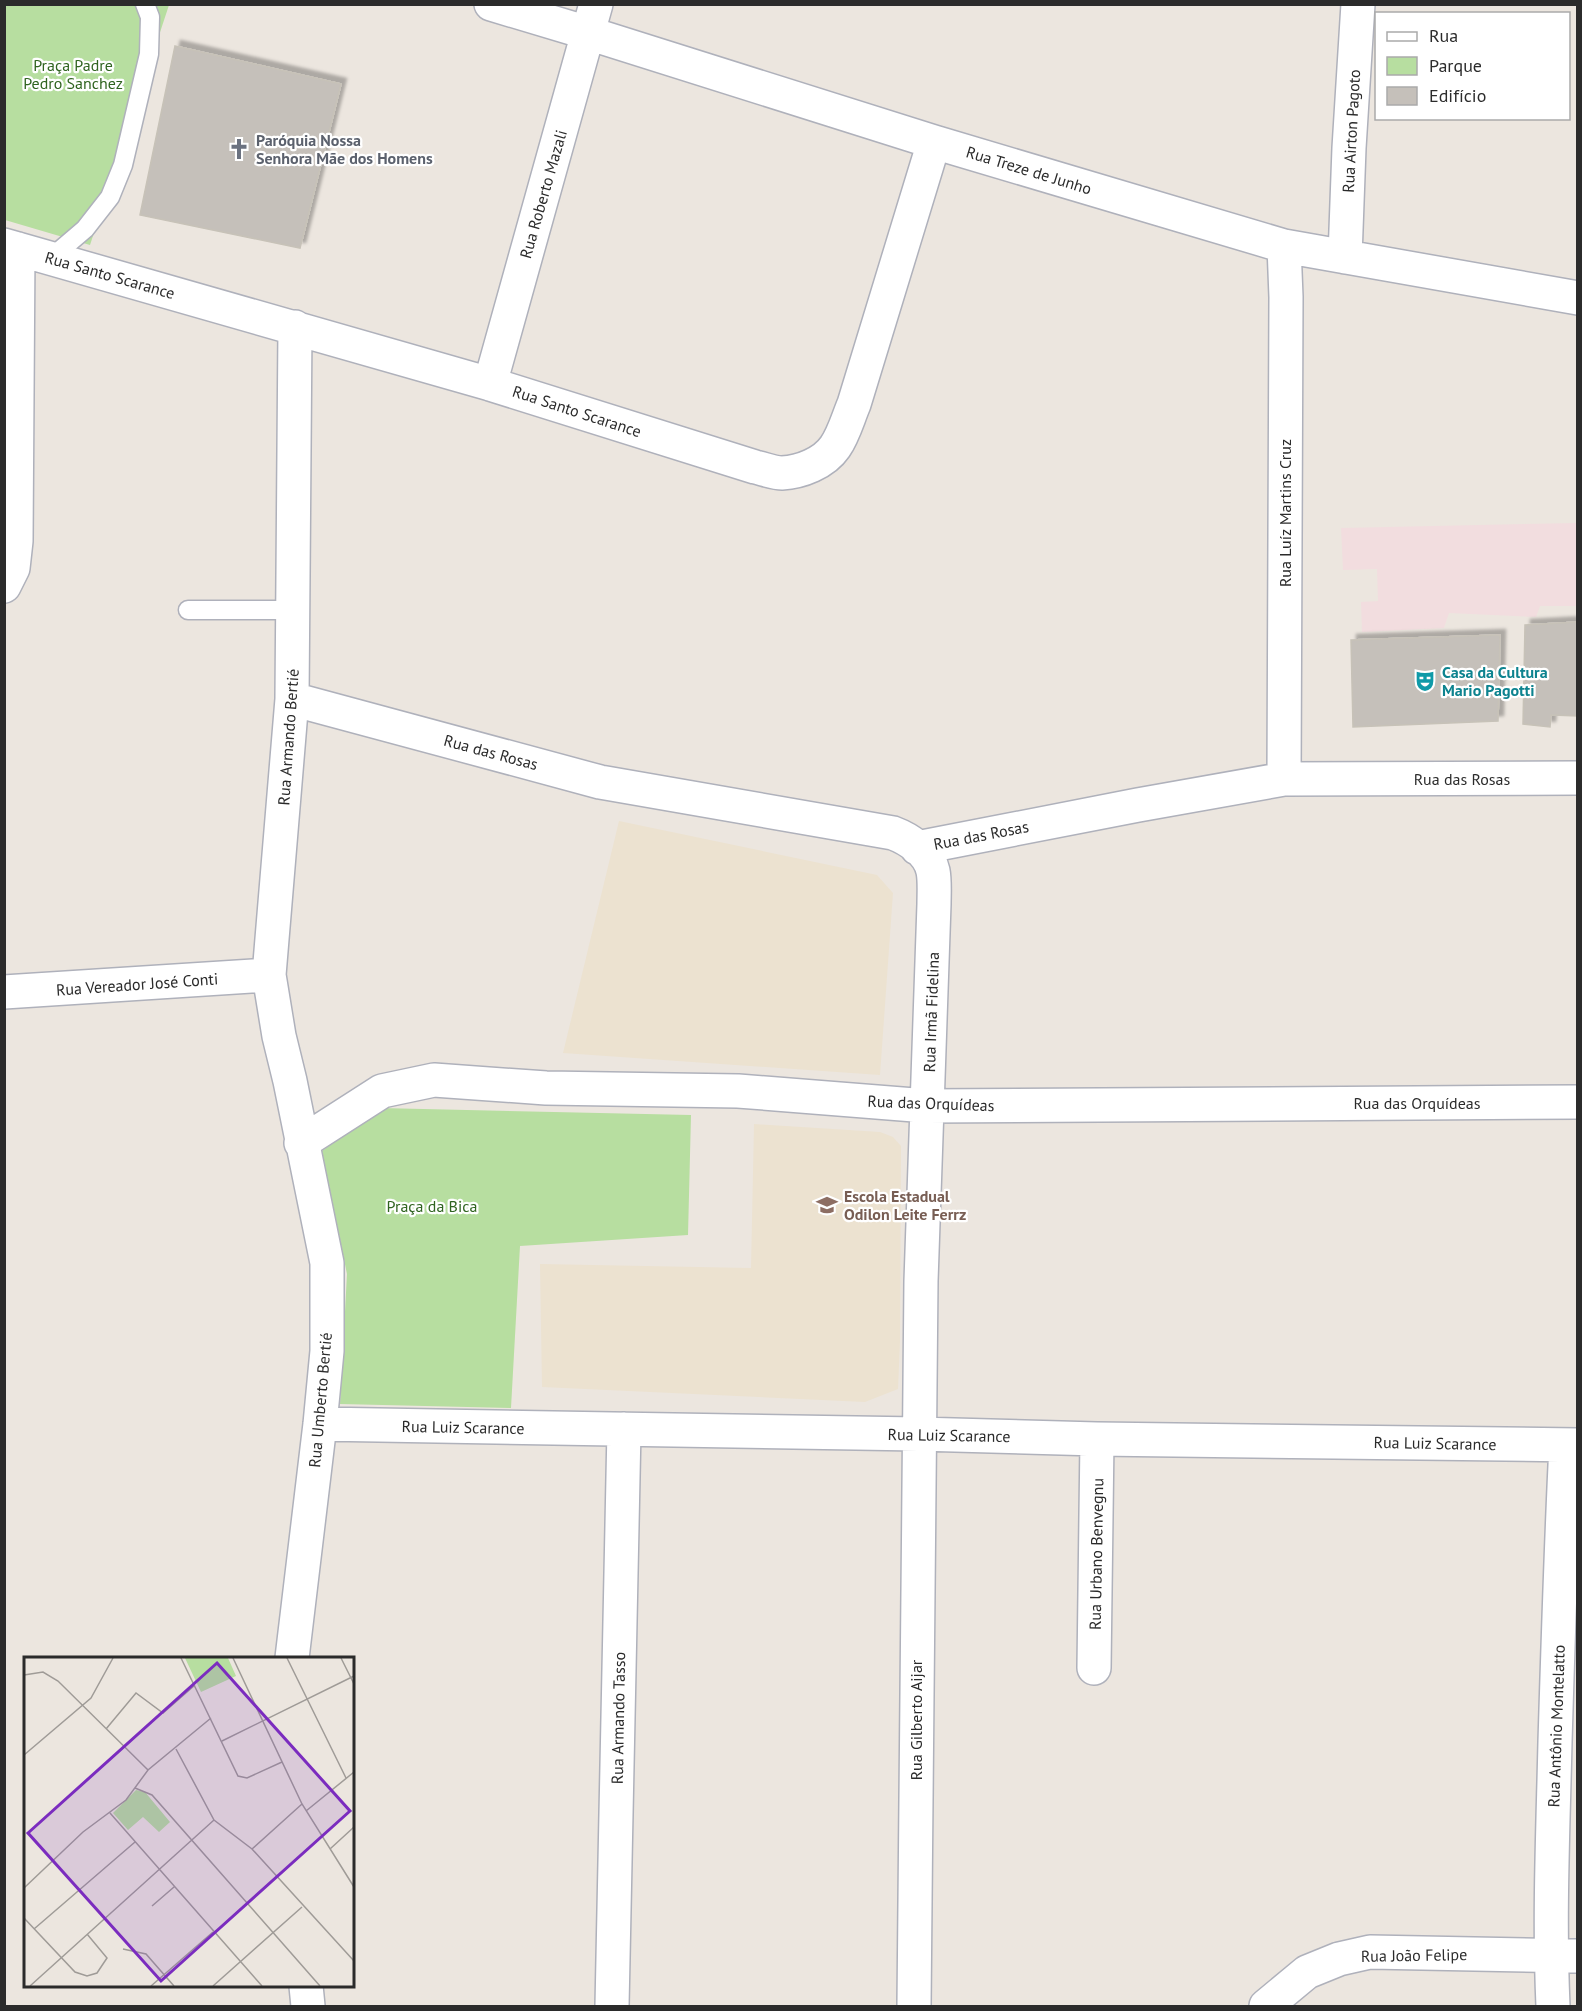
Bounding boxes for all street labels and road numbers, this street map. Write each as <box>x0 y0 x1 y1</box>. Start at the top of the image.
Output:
street label: Rua Airton Pagoto <box>1338 69 1364 193</box>
street label: Rua Roberto Mazali <box>515 127 571 261</box>
street label: Rua Treze de Junho <box>964 141 1094 199</box>
street label: Rua Santo Scarance <box>43 247 177 303</box>
street label: Rua Santo Scarance <box>510 381 644 441</box>
street label: Rua Luíz Martins Cruz <box>1275 439 1295 587</box>
street label: Rua Armando Bertié <box>273 668 303 806</box>
street label: Rua das Rosas <box>442 730 540 774</box>
street label: Rua das Rosas <box>1414 769 1511 789</box>
street label: Rua das Rosas <box>932 816 1031 854</box>
street label: Rua Irmã Fidelina <box>919 951 943 1073</box>
street label: Rua Vereador José Conti <box>55 968 219 1000</box>
street label: Rua das Orquídeas <box>867 1091 995 1115</box>
street label: Rua das Orquídeas <box>1353 1093 1481 1113</box>
street label: Rua Umberto Bertié <box>304 1332 336 1468</box>
street label: Rua Luiz Scarance <box>401 1416 525 1438</box>
street label: Rua Luiz Scarance <box>887 1424 1011 1446</box>
street label: Rua Luiz Scarance <box>1373 1432 1497 1454</box>
street label: Rua Urbano Benvegnu <box>1085 1478 1107 1630</box>
street label: Rua Antônio Montelatto <box>1543 1644 1569 1808</box>
street label: Rua Armando Tasso <box>607 1652 629 1784</box>
street label: Rua Gilberto Aijar <box>906 1659 926 1780</box>
street label: Rua João Felipe <box>1361 1944 1467 1966</box>

